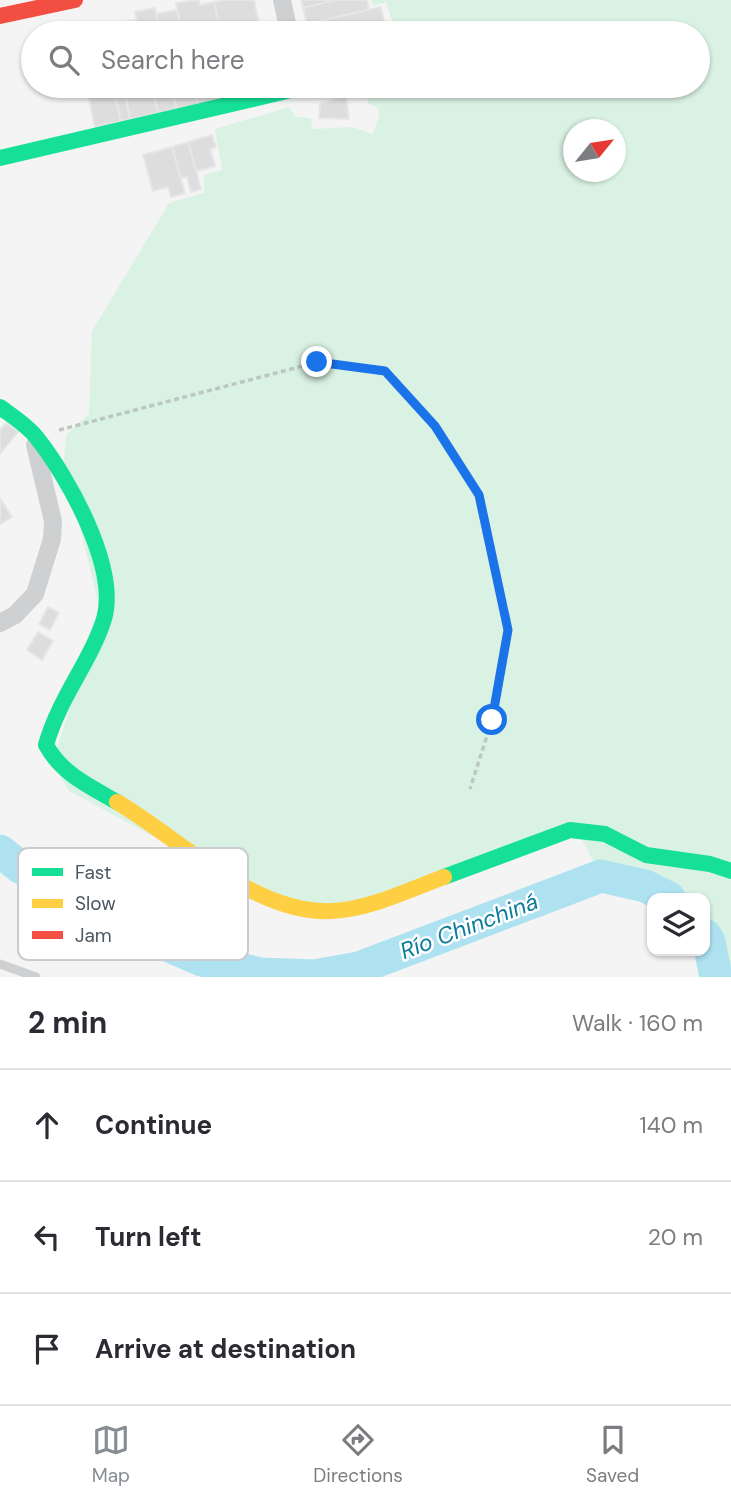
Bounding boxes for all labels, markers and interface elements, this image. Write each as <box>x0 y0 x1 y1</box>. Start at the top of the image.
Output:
search box <box>21 21 710 98</box>
icon: search <box>45 41 83 79</box>
text: Search here <box>101 43 244 77</box>
north arrow <box>563 119 626 182</box>
route end <box>301 346 332 377</box>
route start <box>476 704 507 735</box>
legend <box>18 848 248 960</box>
text: Fast <box>75 860 111 885</box>
water label: Río Chinchiná <box>396 886 542 966</box>
text: Slow <box>75 891 116 916</box>
map controls <box>647 893 710 956</box>
button: layers <box>647 893 710 956</box>
text: Jam <box>75 923 112 948</box>
text: 2 min <box>28 1003 107 1042</box>
text: Walk · 160 m <box>572 1008 703 1038</box>
icon: ahead <box>28 1106 66 1144</box>
text: Continue <box>95 1108 212 1142</box>
text: 140 m <box>640 1110 703 1140</box>
icon: left <box>28 1218 66 1256</box>
text: Turn left <box>95 1220 202 1254</box>
text: 20 m <box>648 1222 703 1252</box>
icon: arrive <box>28 1330 66 1368</box>
text: Arrive at destination <box>95 1332 356 1366</box>
tab: Map <box>92 1421 130 1488</box>
tab: Directions <box>313 1421 403 1488</box>
tab: Saved <box>586 1421 639 1488</box>

